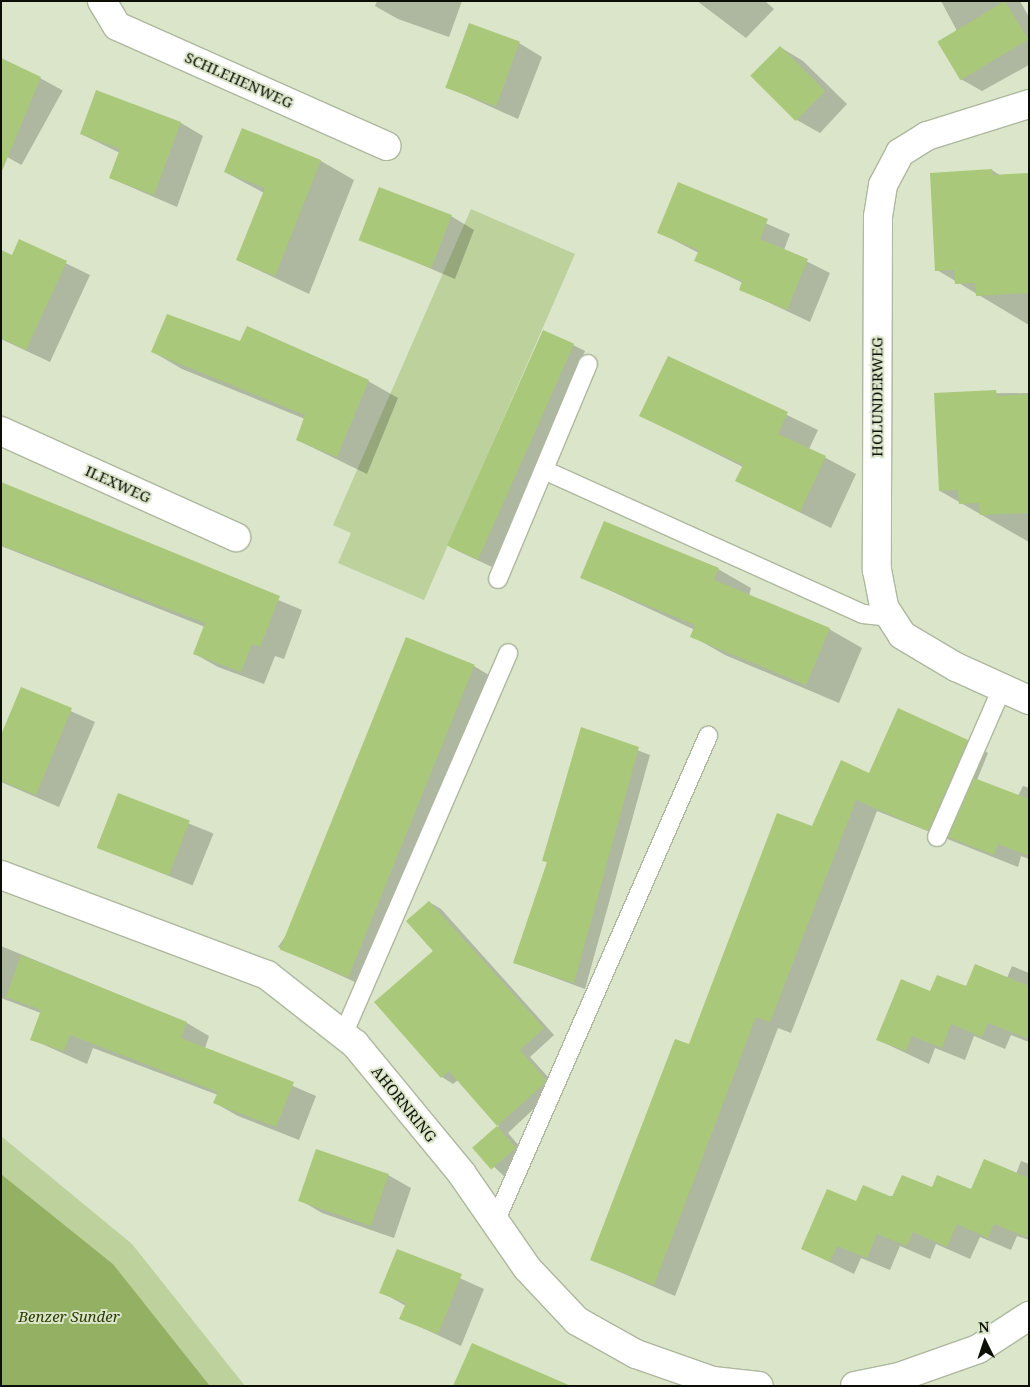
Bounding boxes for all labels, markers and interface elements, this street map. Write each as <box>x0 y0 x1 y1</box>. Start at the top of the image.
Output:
street label: SCHLEHENWEG <box>182 48 296 112</box>
street label: HOLUNDERWEG <box>868 337 886 457</box>
street label: ILEXWEG <box>82 462 154 506</box>
street label: AHORNRING <box>368 1062 440 1146</box>
park label: Benzer Sunder <box>18 1308 120 1326</box>
north arrow <box>960 1317 1010 1367</box>
text: N <box>978 1317 990 1336</box>

